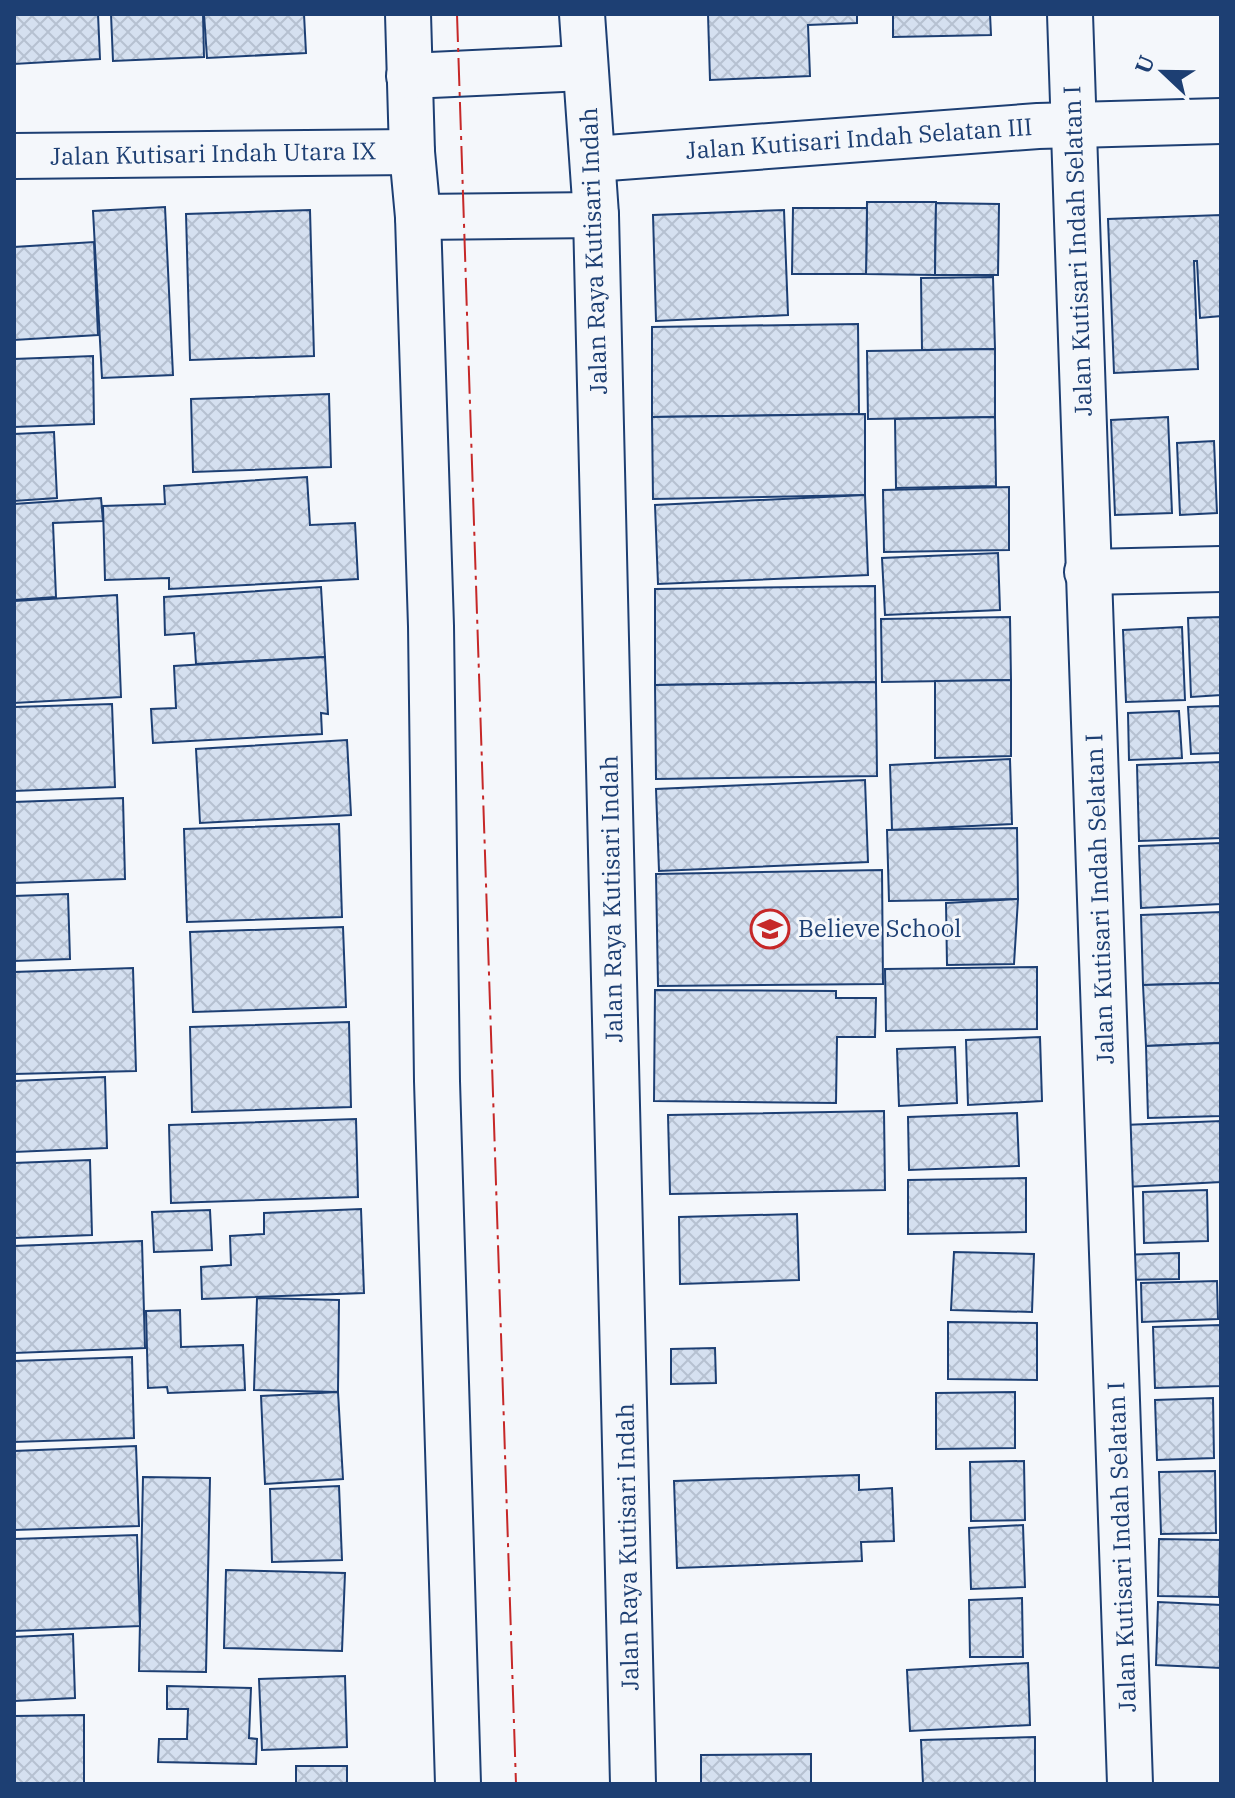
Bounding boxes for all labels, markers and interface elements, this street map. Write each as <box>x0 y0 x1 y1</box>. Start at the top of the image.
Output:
north arrow <box>1123 32 1203 112</box>
text: U <box>1127 51 1161 78</box>
street label: Jalan Kutisari Indah Selatan I <box>1055 85 1099 417</box>
street label: Jalan Raya Kutisari Indah <box>572 107 614 395</box>
street label: Jalan Kutisari Indah Selatan III <box>685 110 1033 166</box>
street label: Jalan Kutisari Indah Utara IX <box>50 134 376 172</box>
street label: Jalan Kutisari Indah Selatan I <box>1077 733 1121 1065</box>
street label: Jalan Raya Kutisari Indah <box>592 755 630 1043</box>
school or university icon: Believe School <box>749 908 791 950</box>
place label: Believe School <box>798 912 962 944</box>
street label: Jalan Kutisari Indah Selatan I <box>1099 1381 1143 1713</box>
street label: Jalan Raya Kutisari Indah <box>608 1403 646 1691</box>

